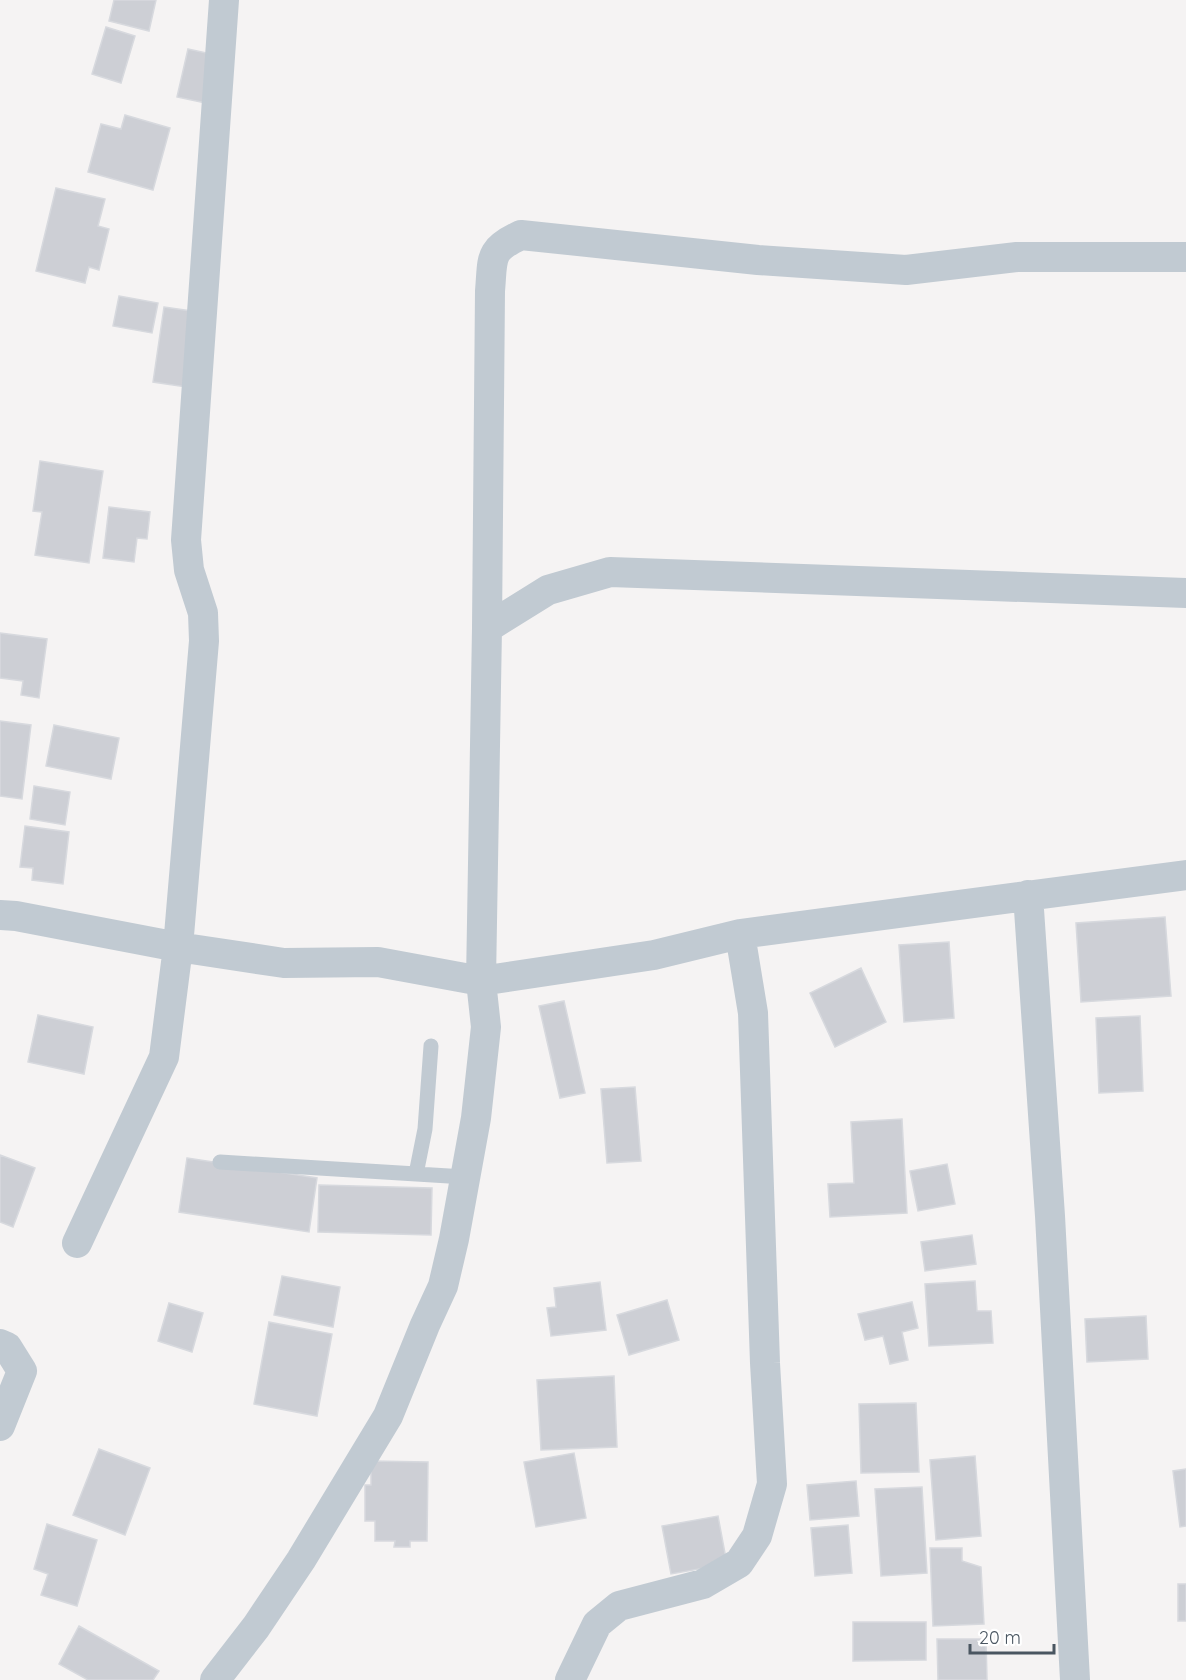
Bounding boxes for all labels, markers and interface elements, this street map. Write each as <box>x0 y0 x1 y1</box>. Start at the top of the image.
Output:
scale bar <box>970 1617 1054 1655</box>
text: 20 m <box>979 1626 1021 1649</box>

